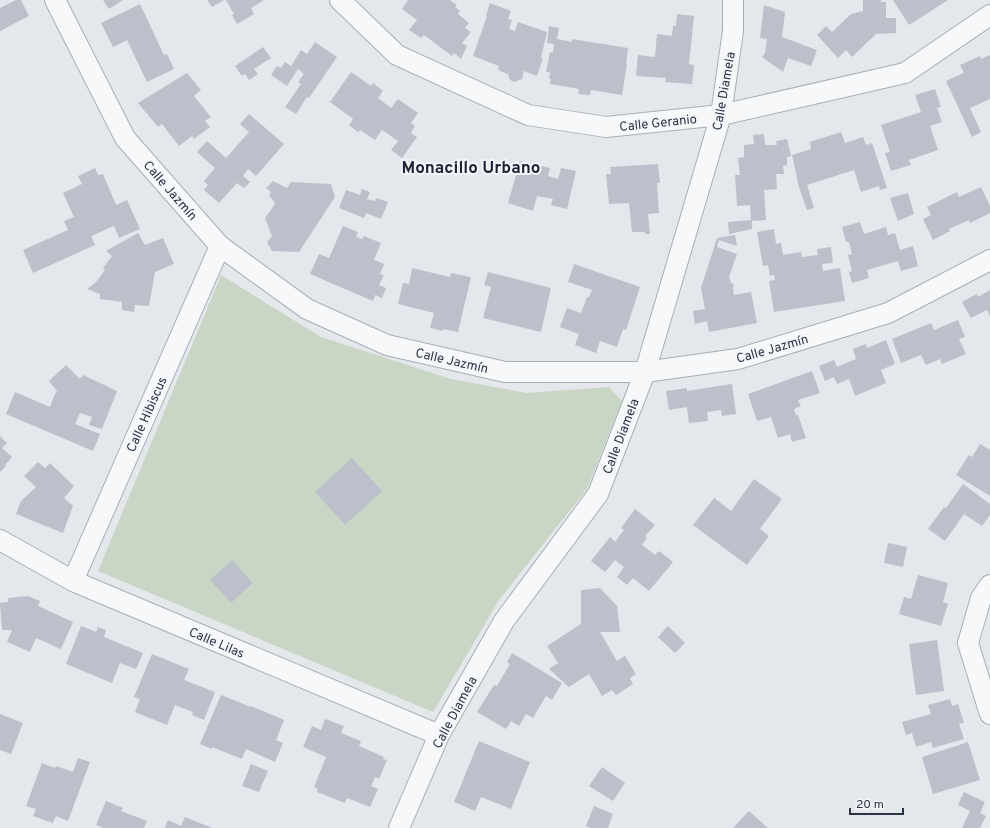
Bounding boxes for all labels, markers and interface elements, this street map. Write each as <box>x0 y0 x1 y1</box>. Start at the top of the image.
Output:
street label: Calle Diamela <box>710 51 740 132</box>
street label: Calle Geranio <box>619 112 698 136</box>
street label: Calle Jazmín <box>139 158 200 225</box>
district label: Monacillo Urbano <box>402 158 541 180</box>
street label: Calle Jazmín <box>735 332 810 368</box>
street label: Calle Jazmín <box>414 346 490 378</box>
street label: Calle Hibiscus <box>124 375 172 455</box>
street label: Calle Diamela <box>600 397 644 477</box>
street label: Calle Lilas <box>186 625 247 663</box>
street label: Calle Diamela <box>430 674 482 752</box>
scale bar <box>850 790 903 816</box>
text: 20 m <box>856 797 884 813</box>

